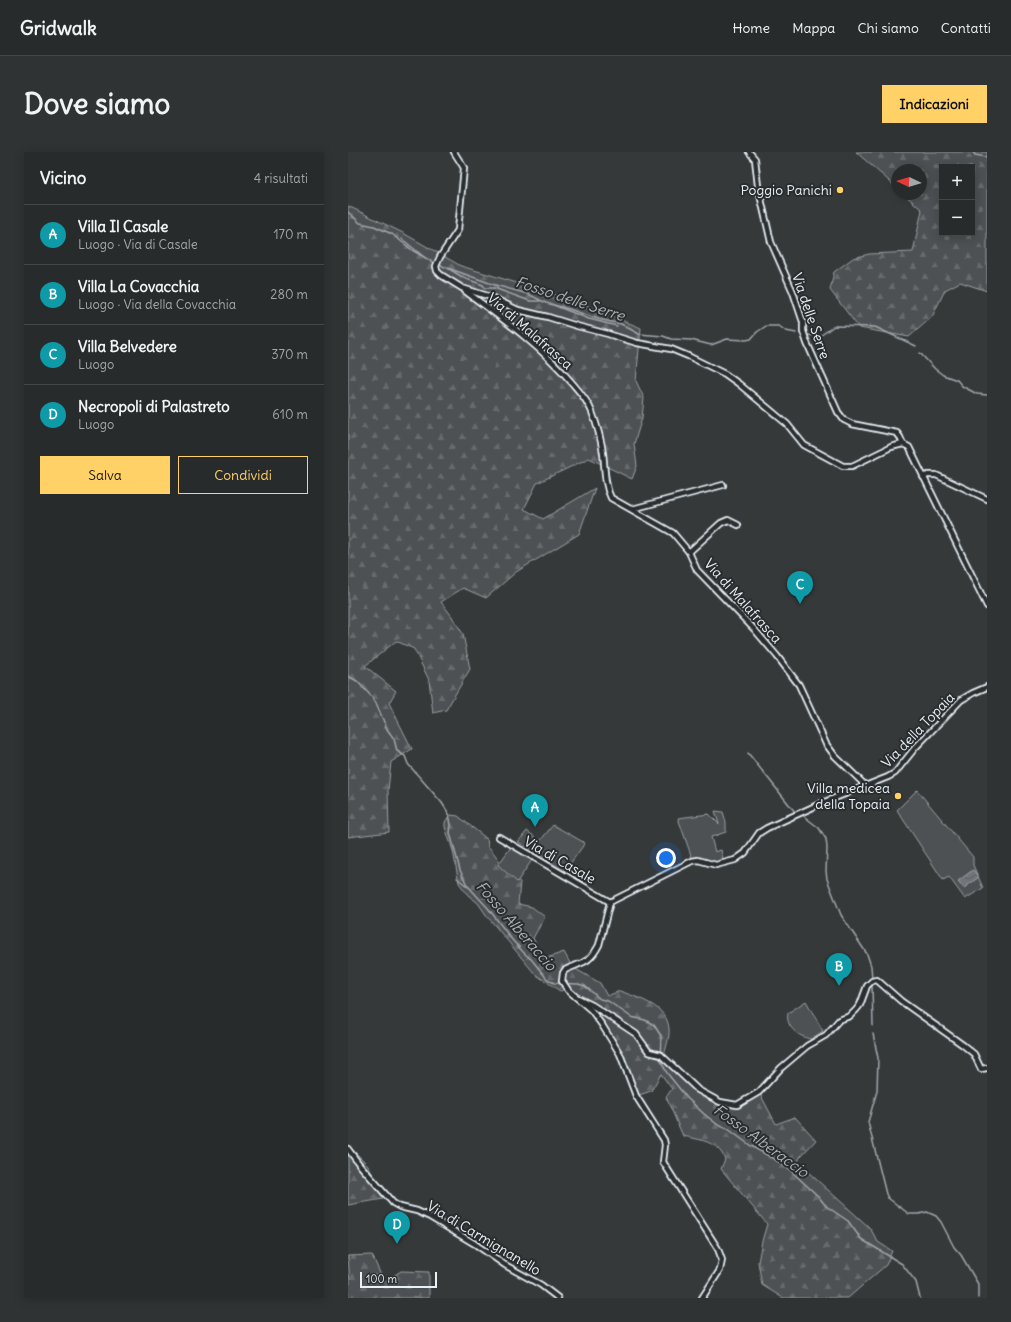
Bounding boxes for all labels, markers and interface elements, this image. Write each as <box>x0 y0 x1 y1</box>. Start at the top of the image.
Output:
text: Gridwalk <box>20 16 97 40</box>
text: Home <box>732 19 770 37</box>
text: Mappa <box>792 19 835 37</box>
text: Chi siamo <box>857 19 919 37</box>
text: Contatti <box>941 19 991 37</box>
button: Indicazioni <box>882 85 987 123</box>
text: Dove siamo <box>24 86 170 122</box>
north arrow <box>891 164 927 200</box>
map controls <box>939 164 975 236</box>
button: + <box>939 164 975 200</box>
text: Vicino <box>40 167 86 189</box>
text: 4 risultati <box>254 170 308 187</box>
place label: Poggio Panichi <box>740 181 832 199</box>
marker: Poggio Panichi <box>835 185 845 195</box>
button: − <box>939 200 975 236</box>
text: Villa Il Casale <box>78 217 168 236</box>
text: A <box>49 226 57 243</box>
text: 170 m <box>273 226 308 243</box>
text: Luogo · Via di Casale <box>78 236 198 253</box>
street label: Via delle Serre <box>788 271 834 361</box>
water label: Fosso delle Serre <box>513 272 628 325</box>
text: Villa La Covacchia <box>78 277 199 296</box>
text: B <box>49 286 57 303</box>
text: 280 m <box>270 286 308 303</box>
street label: Via di Malafrasca <box>483 289 577 373</box>
text: Luogo · Via della Covacchia <box>78 296 236 313</box>
text: Villa Belvedere <box>78 337 177 356</box>
text: C <box>49 346 57 363</box>
text: 370 m <box>271 346 308 363</box>
text: Luogo <box>78 356 114 373</box>
text: Necropoli di Palastreto <box>78 397 230 416</box>
text: D <box>48 406 58 423</box>
text: 610 m <box>272 406 308 423</box>
text: Luogo <box>78 416 114 433</box>
button: Salva <box>40 456 170 494</box>
button: Condividi <box>178 456 308 494</box>
street label: Via di Malafrasca <box>700 555 786 647</box>
pin: C <box>787 571 813 604</box>
street label: Via della Topaia <box>878 689 958 771</box>
place label: Villa medicea della Topaia <box>807 779 890 813</box>
marker: Villa medicea della Topaia <box>893 791 903 801</box>
pin: A <box>522 794 548 827</box>
street label: Via di Casale <box>521 832 599 888</box>
your location <box>656 848 676 868</box>
water label: Fosso Alberaccio <box>472 877 562 976</box>
pin: B <box>826 953 852 986</box>
water label: Fosso Alberaccio <box>710 1100 814 1182</box>
street label: Via di Carmignanello <box>424 1197 544 1279</box>
pin: D <box>384 1211 410 1244</box>
scale bar <box>360 1270 437 1289</box>
text: 100 m <box>366 1272 397 1286</box>

